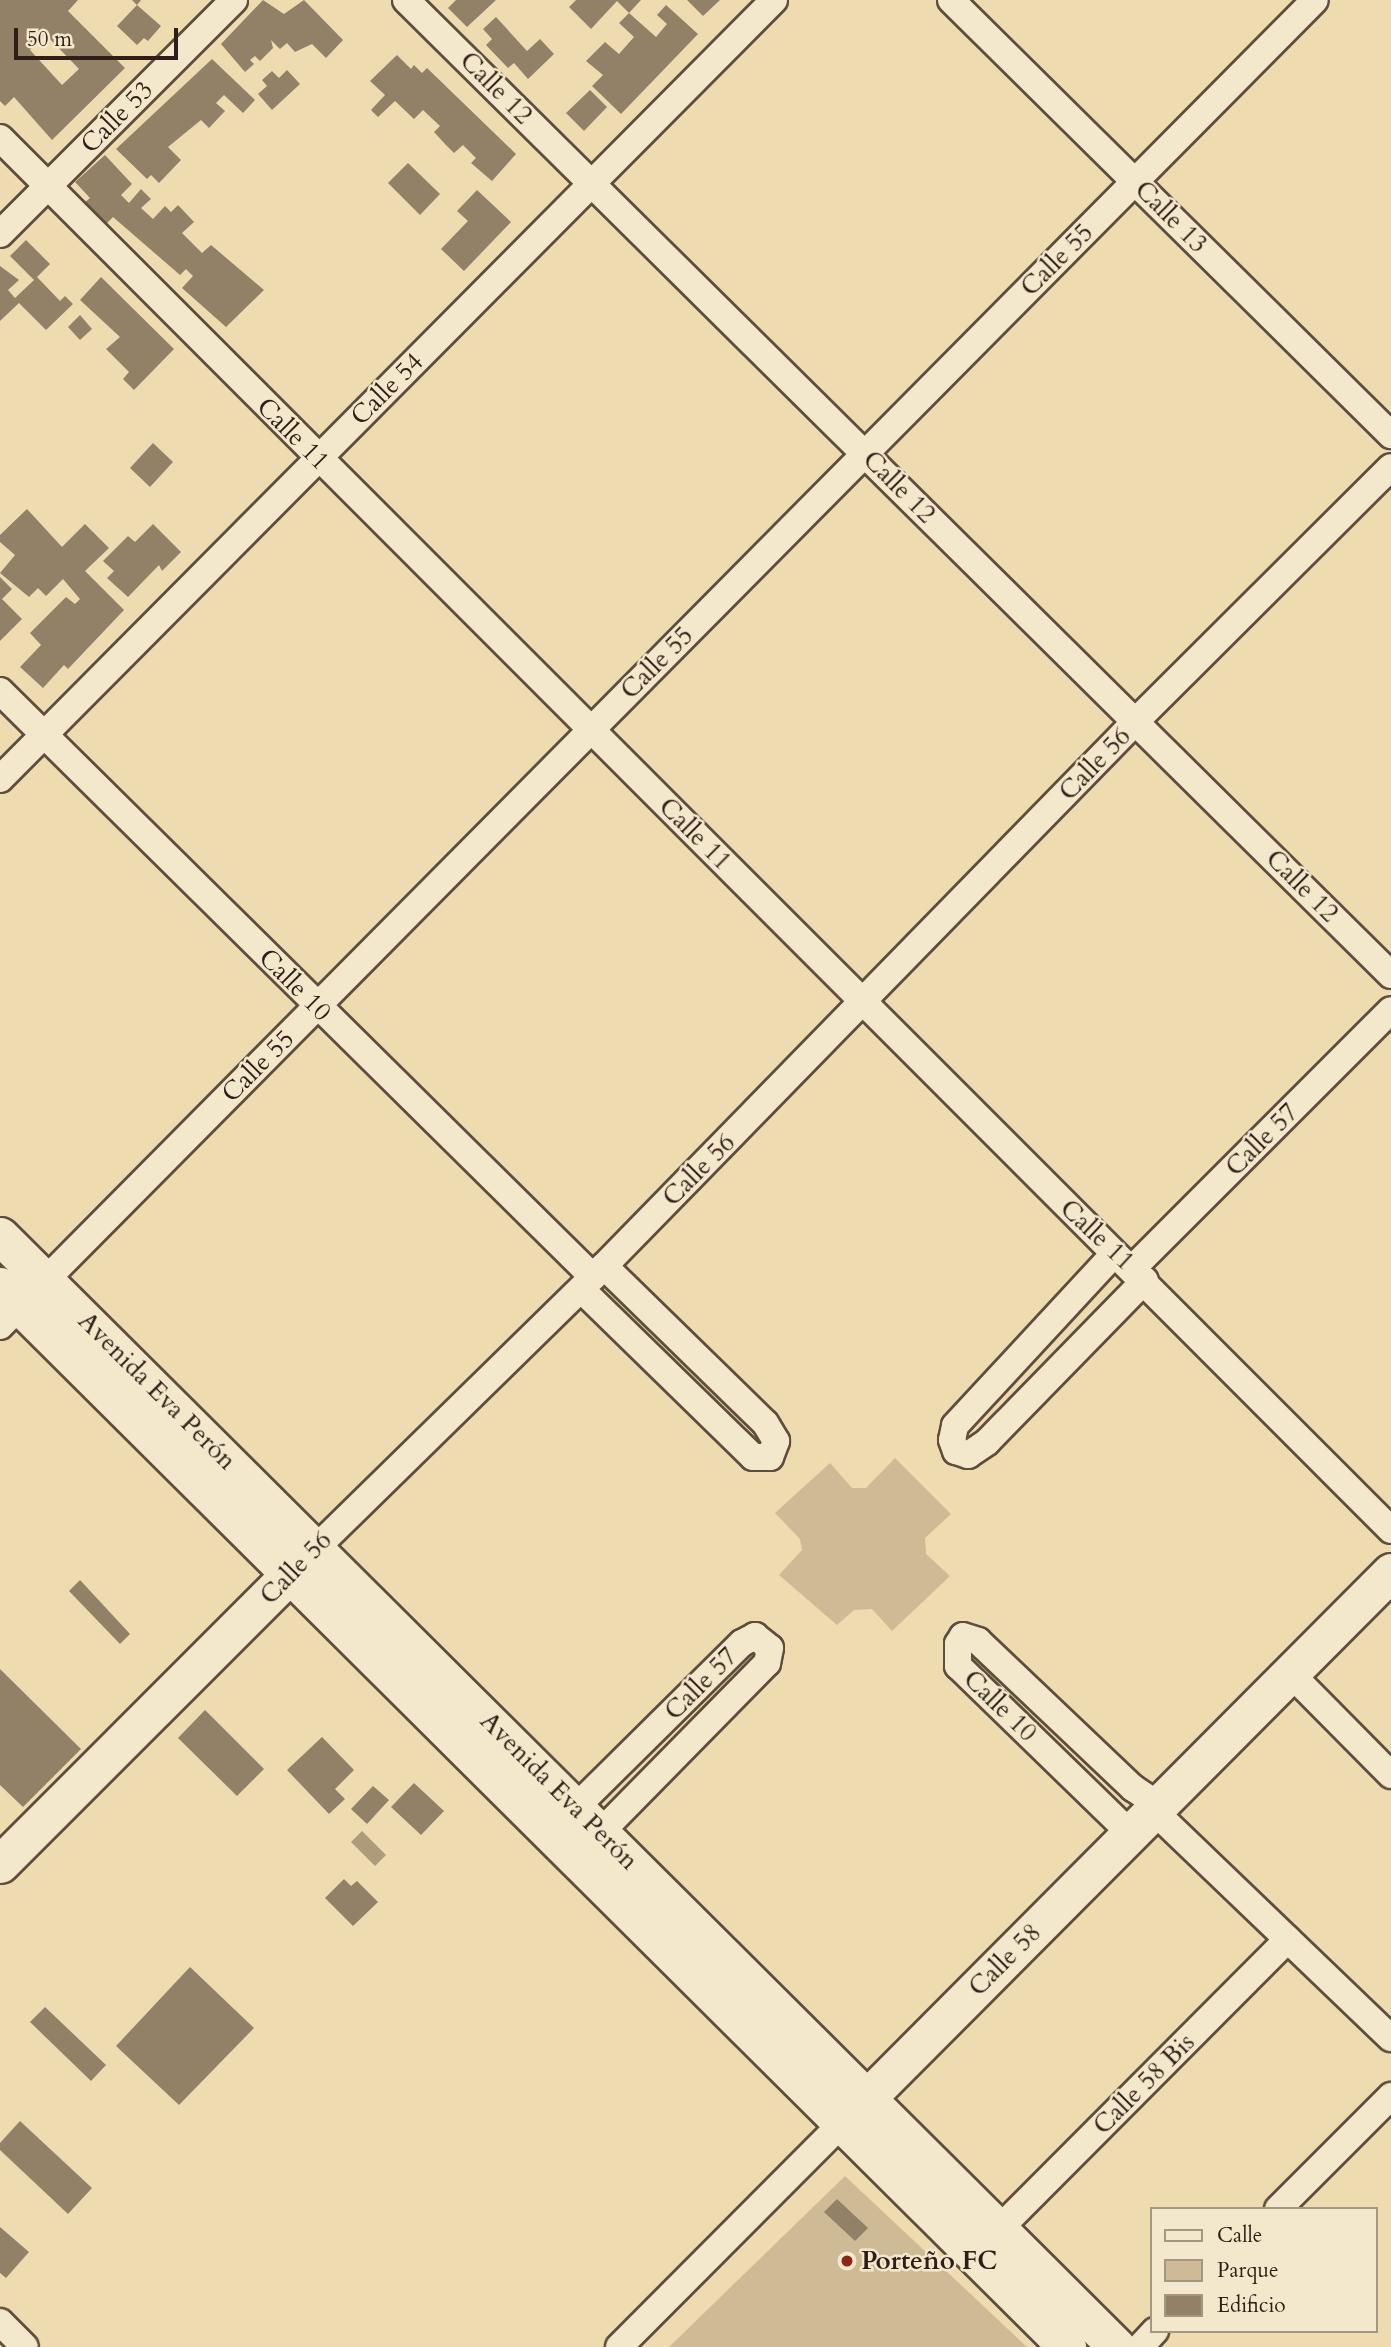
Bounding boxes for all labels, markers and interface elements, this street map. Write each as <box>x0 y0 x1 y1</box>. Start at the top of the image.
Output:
scale bar <box>18 14 182 58</box>
text: 50 m <box>27 25 72 54</box>
street label: Calle 12 <box>453 45 539 131</box>
street label: Calle 53 <box>74 74 160 160</box>
street label: Calle 13 <box>1128 174 1214 260</box>
street label: Calle 55 <box>1014 217 1100 303</box>
street label: Calle 54 <box>344 346 430 432</box>
street label: Calle 11 <box>250 391 336 477</box>
street label: Calle 12 <box>856 444 942 530</box>
street label: Calle 55 <box>614 620 700 706</box>
street label: Calle 56 <box>1053 721 1137 807</box>
street label: Calle 11 <box>652 791 738 877</box>
street label: Calle 12 <box>1259 843 1345 929</box>
street label: Calle 10 <box>252 942 338 1028</box>
street label: Calle 55 <box>215 1023 301 1109</box>
street label: Calle 57 <box>1219 1097 1305 1183</box>
street label: Calle 56 <box>656 1127 742 1213</box>
street label: Calle 11 <box>1054 1193 1140 1277</box>
street label: Avenida Eva Perón <box>72 1306 242 1476</box>
street label: Calle 56 <box>254 1525 338 1611</box>
street label: Calle 57 <box>658 1641 744 1727</box>
street label: Calle 10 <box>957 1664 1043 1748</box>
street label: Avenida Eva Perón <box>474 1706 644 1876</box>
street label: Calle 58 <box>962 1917 1048 2003</box>
street label: Calle 58 Bis <box>1087 2027 1201 2141</box>
legend <box>1150 2207 1377 2333</box>
text: Calle <box>1217 2221 1262 2250</box>
place label: Porteño FC <box>861 2245 997 2277</box>
marker: Porteño FC <box>839 2253 855 2269</box>
text: Parque <box>1217 2256 1278 2285</box>
text: Edificio <box>1217 2291 1286 2320</box>

